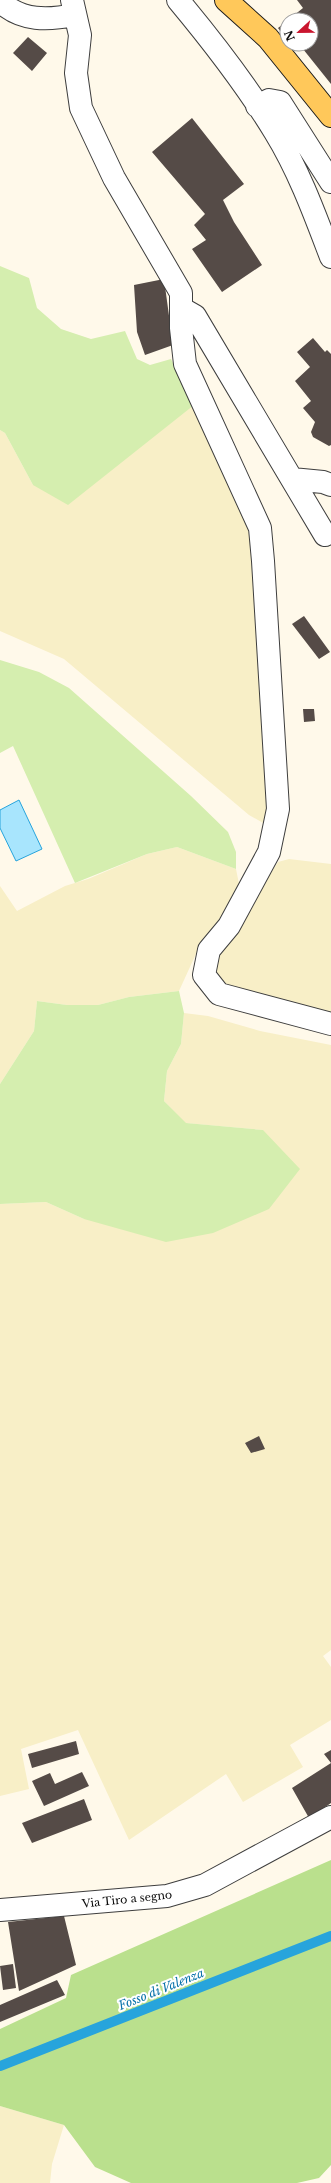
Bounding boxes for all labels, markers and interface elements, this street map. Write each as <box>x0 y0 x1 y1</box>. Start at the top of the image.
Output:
north arrow <box>279 12 319 52</box>
text: N <box>281 28 298 43</box>
street label: Via Tiro a segno <box>80 1887 173 1911</box>
water label: Fosso di Valenza <box>115 1965 206 2013</box>

